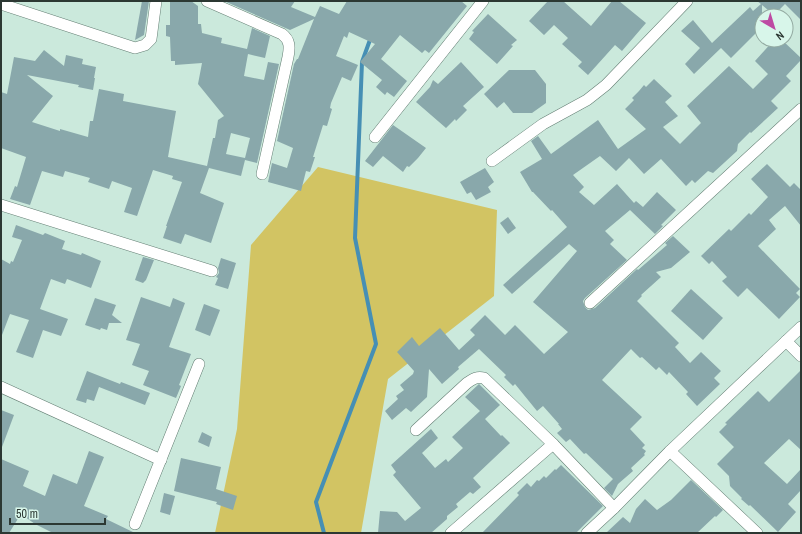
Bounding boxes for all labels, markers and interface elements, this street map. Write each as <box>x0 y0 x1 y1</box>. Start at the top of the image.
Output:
north arrow <box>754 8 794 48</box>
text: N <box>773 28 787 43</box>
scale bar <box>10 500 105 526</box>
text: 50 m <box>16 506 38 522</box>

